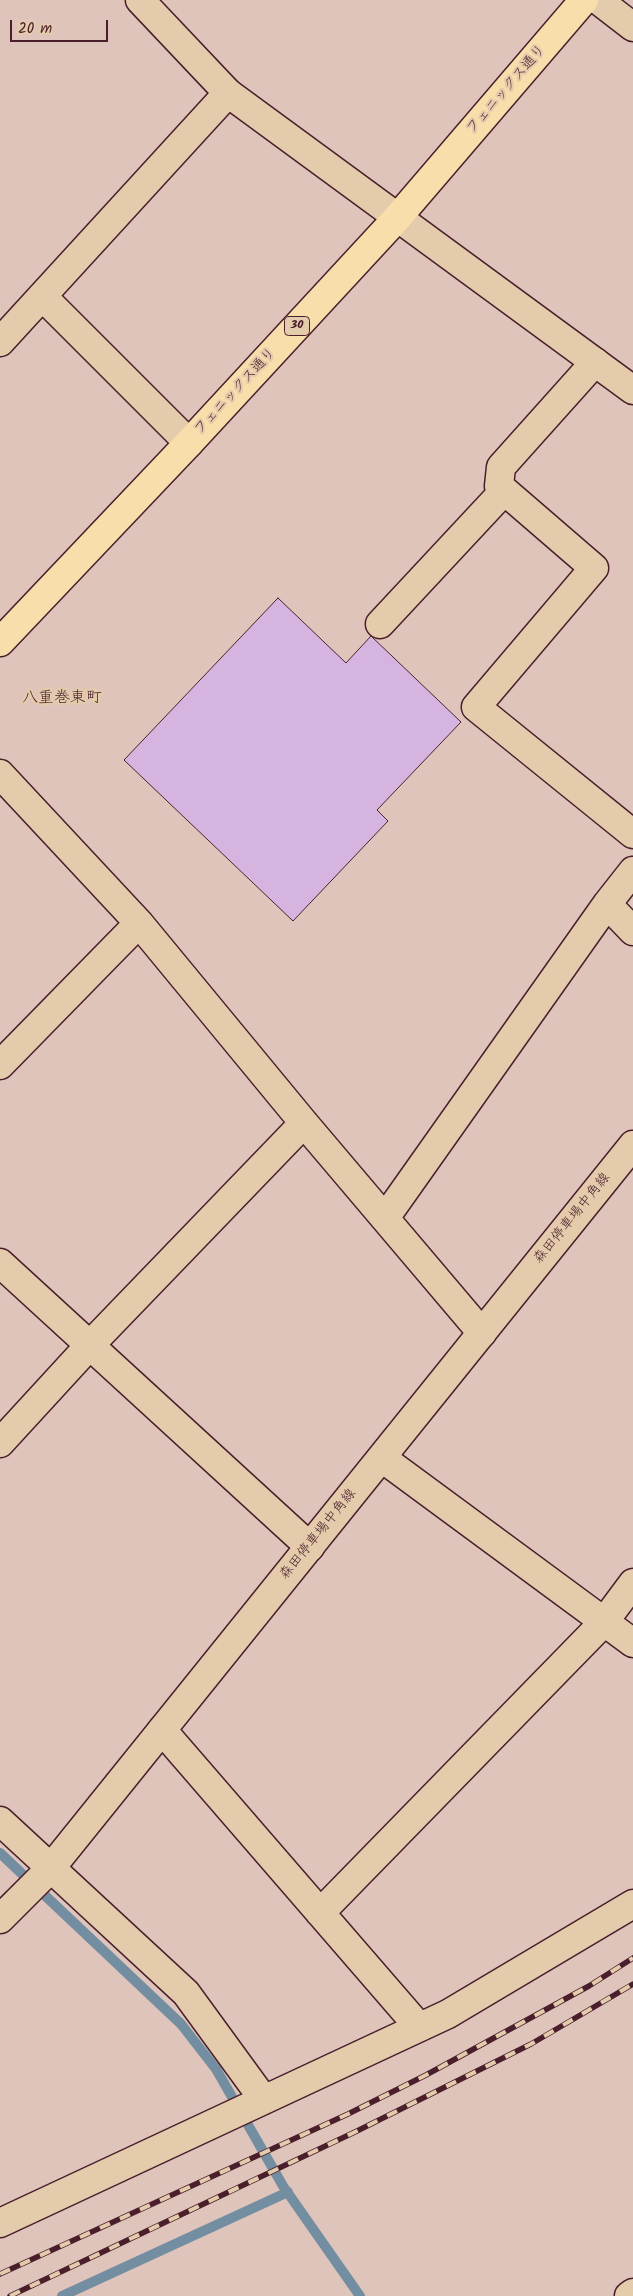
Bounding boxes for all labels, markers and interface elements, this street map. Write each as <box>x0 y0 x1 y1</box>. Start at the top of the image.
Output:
scale bar <box>12 10 110 42</box>
text: 20 m <box>18 17 52 41</box>
street label: フェニックス通り <box>464 42 550 138</box>
road number: 30 <box>284 316 310 336</box>
street label: フェニックス通り <box>192 345 280 439</box>
district label: 八重巻東町 <box>22 689 102 709</box>
street label: 森田停車場中角線 <box>531 1170 615 1268</box>
street label: 森田停車場中角線 <box>277 1486 361 1584</box>

